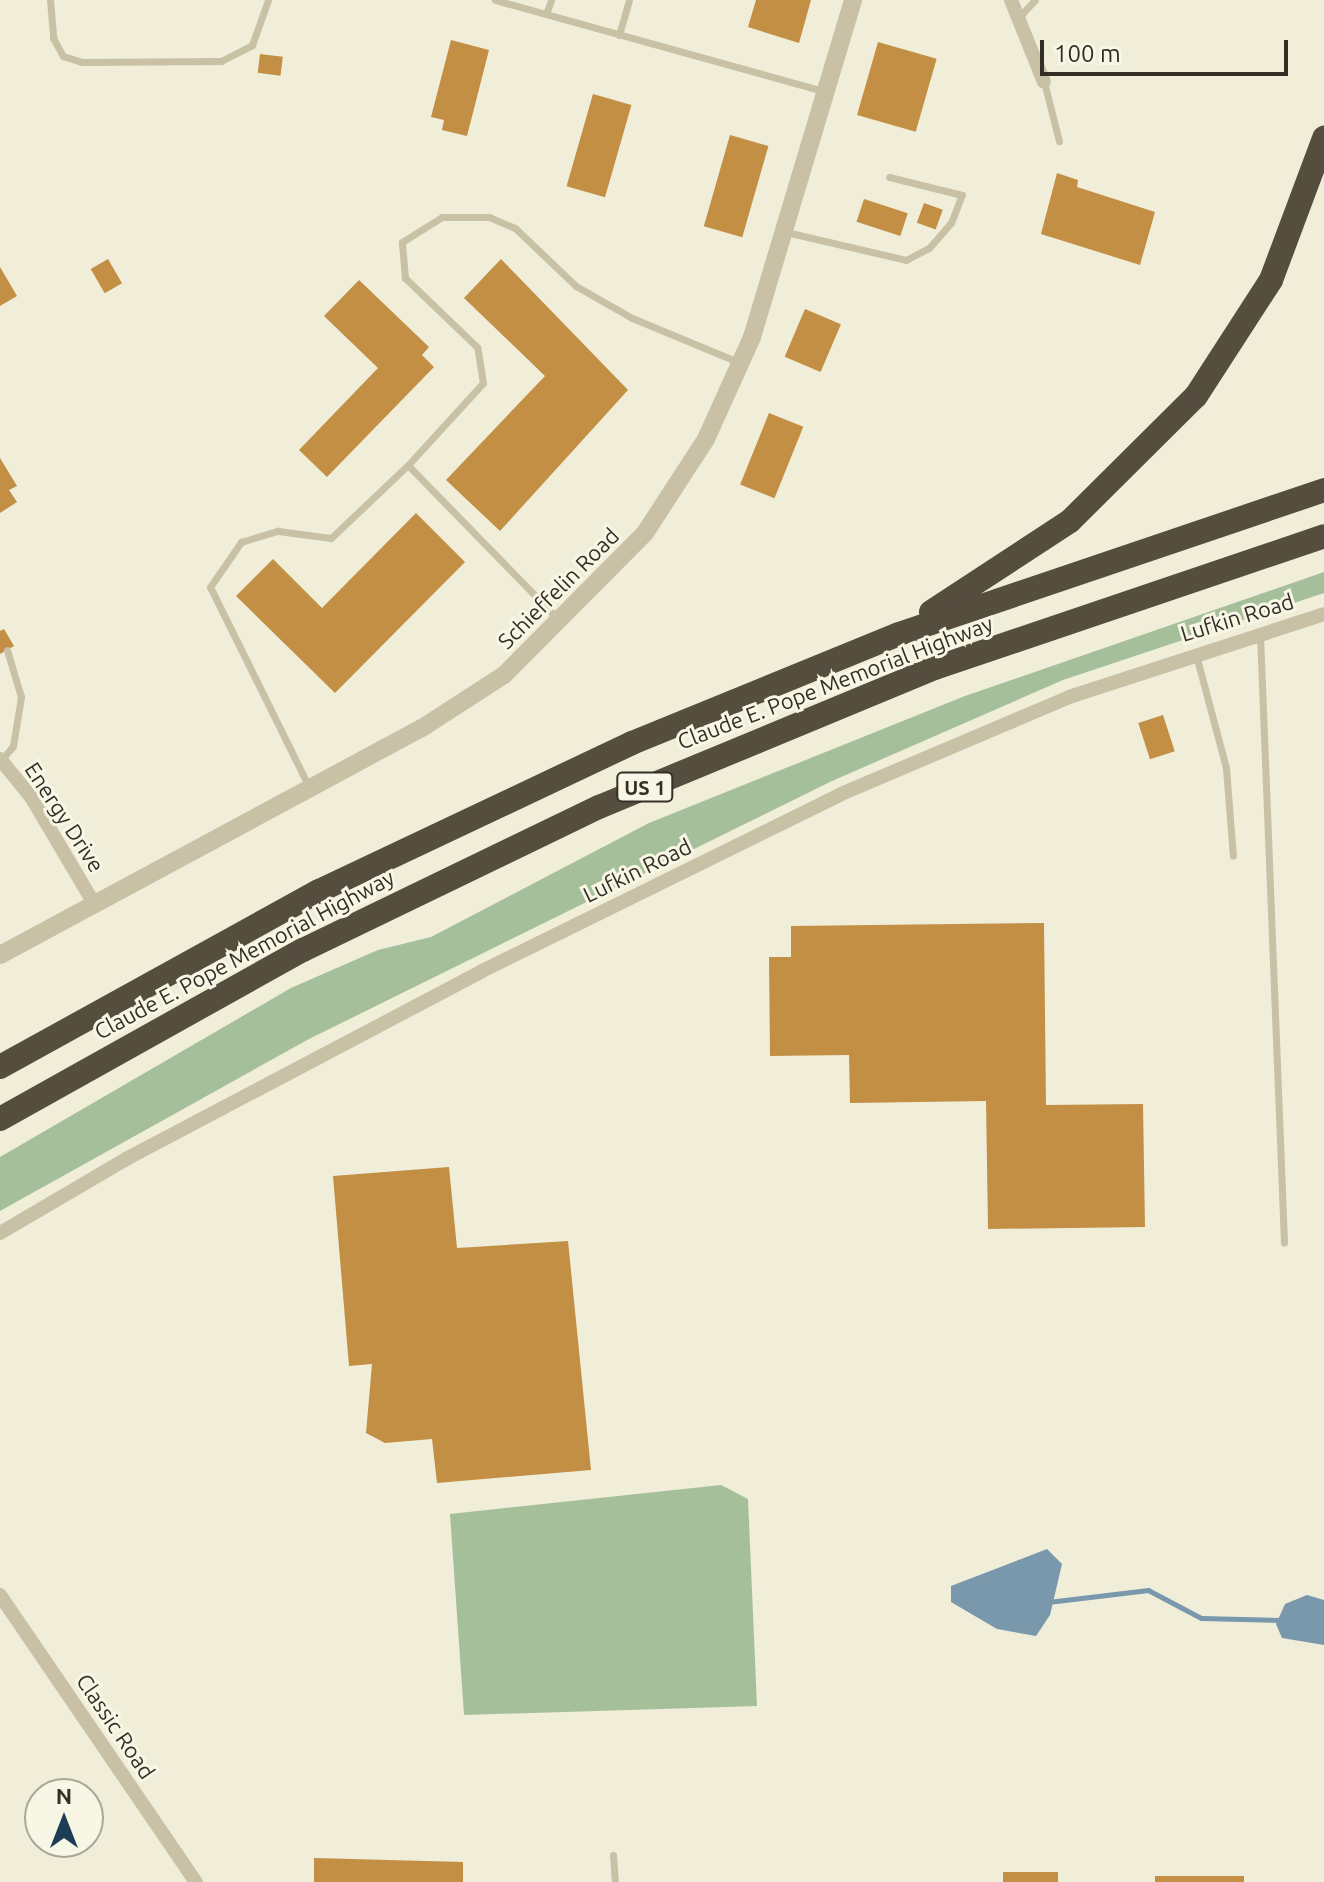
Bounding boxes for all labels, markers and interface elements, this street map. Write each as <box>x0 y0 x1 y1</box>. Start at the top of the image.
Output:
scale bar <box>1044 24 1292 74</box>
text: 100 m <box>1054 40 1121 67</box>
street label: Schieffelin Road <box>492 522 624 654</box>
street label: Lufkin Road <box>1177 587 1297 647</box>
street label: Claude E. Pope Memorial Highway <box>674 610 996 754</box>
street label: Energy Drive <box>20 757 110 877</box>
road number: US 1 <box>615 771 675 803</box>
street label: Lufkin Road <box>579 833 695 907</box>
street label: Claude E. Pope Memorial Highway <box>90 864 398 1044</box>
street label: Classic Road <box>71 1668 161 1784</box>
north arrow <box>24 1778 104 1858</box>
text: N <box>56 1783 72 1808</box>

